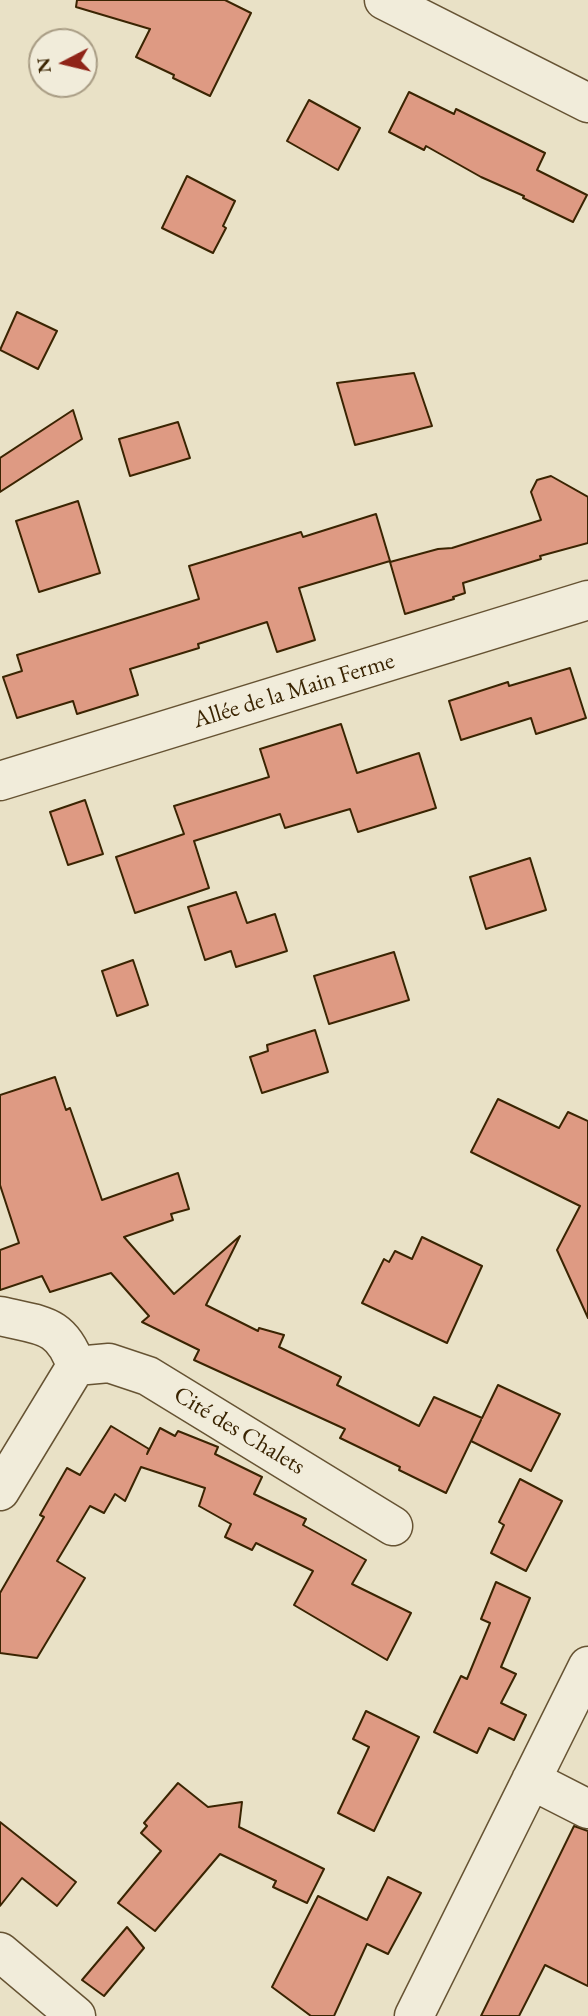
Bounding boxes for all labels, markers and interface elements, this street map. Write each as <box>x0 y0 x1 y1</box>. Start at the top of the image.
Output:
north arrow <box>28 28 98 98</box>
text: N <box>30 56 57 75</box>
street label: Allée de la Main Ferme <box>190 647 398 735</box>
street label: Cité des Chalets <box>168 1381 310 1481</box>

